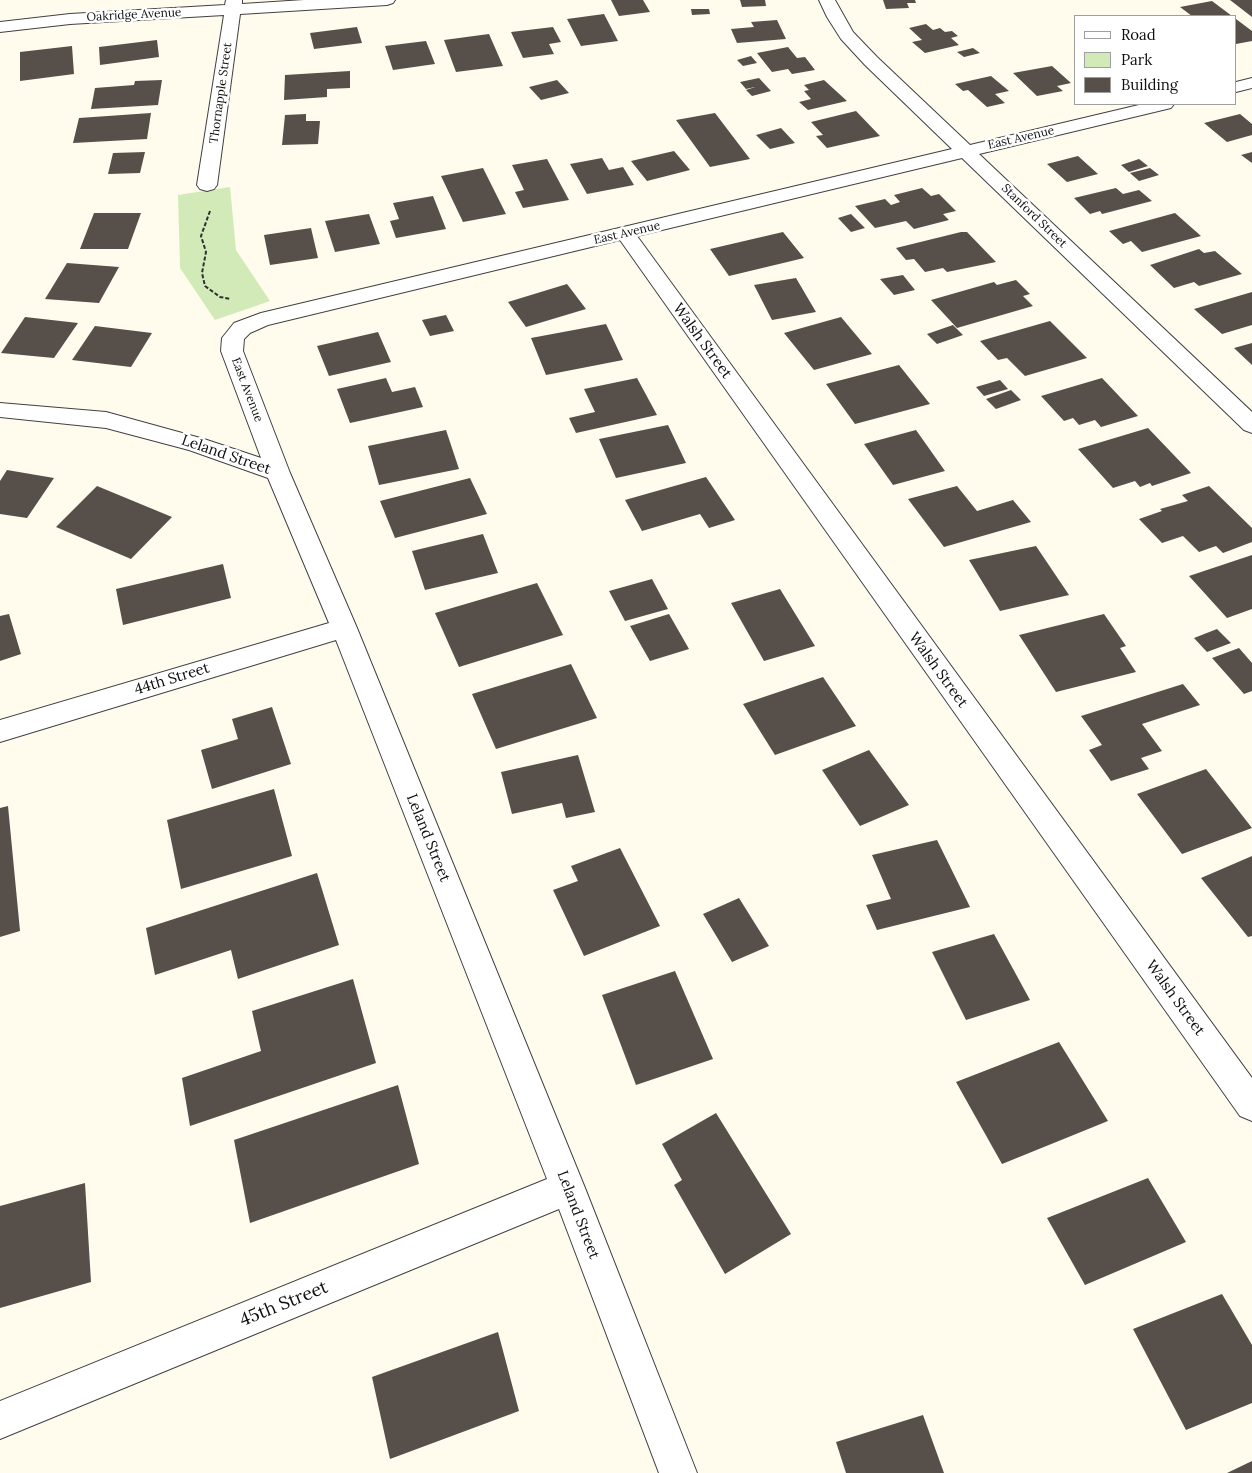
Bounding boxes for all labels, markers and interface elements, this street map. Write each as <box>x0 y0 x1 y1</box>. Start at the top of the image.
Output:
street label: Oakridge Avenue <box>86 5 182 25</box>
legend <box>1074 15 1237 105</box>
text: Road <box>1121 25 1156 44</box>
street label: Thornapple Street <box>207 42 235 144</box>
text: Park <box>1121 50 1152 69</box>
text: Building <box>1121 75 1178 94</box>
street label: East Avenue <box>986 123 1056 153</box>
street label: Stanford Street <box>998 181 1070 251</box>
street label: East Avenue <box>592 218 662 248</box>
street label: Walsh Street <box>669 300 735 382</box>
street label: East Avenue <box>228 356 266 424</box>
street label: Leland Street <box>179 431 273 479</box>
street label: Walsh Street <box>905 629 971 711</box>
street label: 44th Street <box>132 659 212 699</box>
street label: Leland Street <box>402 791 454 885</box>
street label: Walsh Street <box>1142 957 1208 1039</box>
street label: Leland Street <box>553 1168 603 1262</box>
street label: 45th Street <box>237 1277 331 1331</box>

